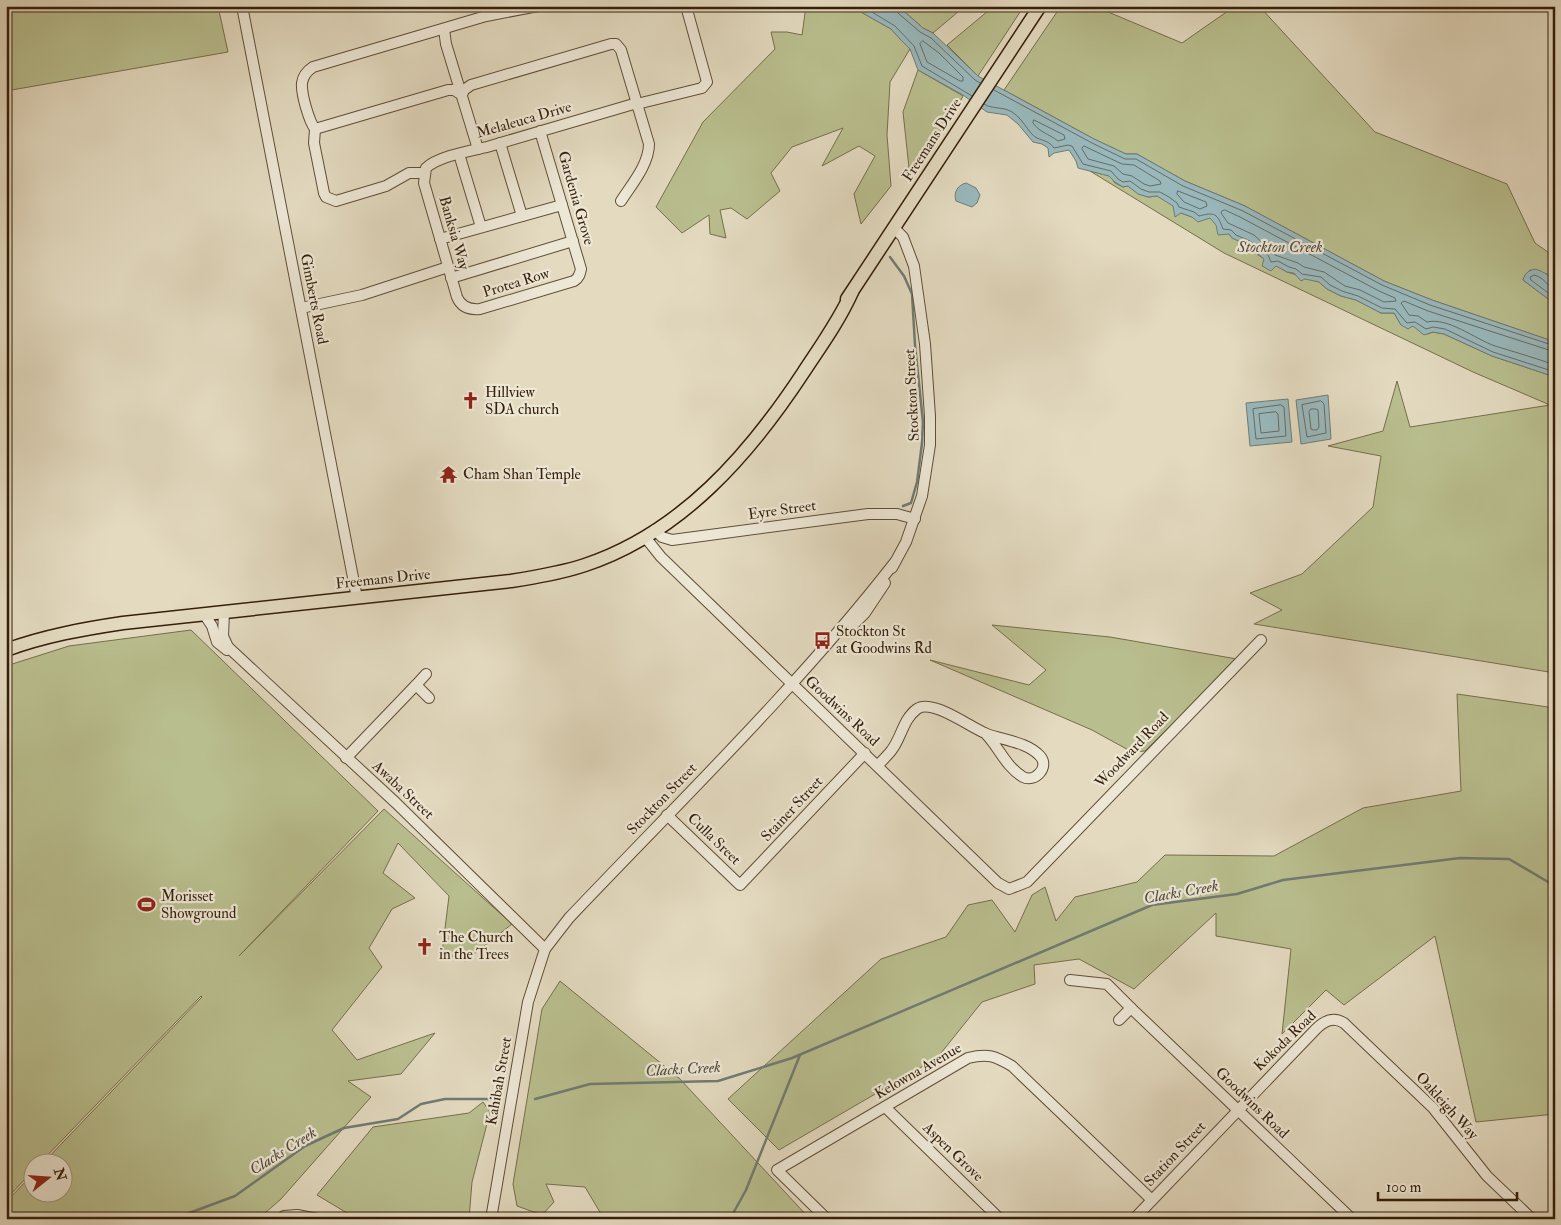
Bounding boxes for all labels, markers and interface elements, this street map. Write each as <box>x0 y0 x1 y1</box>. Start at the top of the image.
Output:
street label: Freemans Drive <box>898 95 966 185</box>
street label: Melaleuca Drive <box>474 97 574 143</box>
street label: Gardenia Grove <box>554 149 598 247</box>
street label: Banksia Way <box>434 194 474 272</box>
water label: Stockton Creek <box>1236 237 1323 257</box>
street label: Gimberts Road <box>296 252 332 347</box>
street label: Protea Row <box>480 264 552 302</box>
street label: Stockton Street <box>900 348 924 442</box>
place label: Hillview SDA church <box>485 383 559 419</box>
church icon: Hillview SDA church <box>461 391 481 411</box>
temple icon: Cham Shan Temple <box>439 464 459 484</box>
place label: Cham Shan Temple <box>463 465 581 485</box>
street label: Eyre Street <box>747 496 817 524</box>
street label: Freemans Drive <box>335 565 431 593</box>
place label: Stockton St at Goodwins Rd <box>836 622 932 658</box>
bus stop icon: Stockton St at Goodwins Rd <box>812 630 832 650</box>
street label: Goodwins Road <box>801 672 884 751</box>
street label: Woodward Road <box>1090 708 1173 793</box>
street label: Awaba Street <box>367 756 438 823</box>
street label: Stockton Street <box>623 759 701 839</box>
street label: Stainer Street <box>757 772 827 846</box>
street label: Culla Sreet <box>683 809 745 869</box>
water label: Clacks Creek <box>1142 876 1220 908</box>
place label: Morisset Showground <box>161 887 237 923</box>
sports icon: Morisset Showground <box>137 895 157 915</box>
place label: The Church in the Trees <box>439 928 514 964</box>
church icon: The Church in the Trees <box>415 936 435 956</box>
street label: Kokoda Road <box>1250 1006 1321 1075</box>
street label: Kahibah Street <box>482 1035 516 1127</box>
street label: Kelowna Avenue <box>871 1038 965 1104</box>
water label: Clacks Creek <box>645 1057 721 1081</box>
street label: Goodwins Road <box>1211 1063 1293 1143</box>
street label: Oakleigh Way <box>1412 1068 1483 1144</box>
street label: Station Street <box>1140 1117 1210 1191</box>
street label: Aspen Grove <box>917 1118 987 1186</box>
water label: Clacks Creek <box>246 1122 321 1179</box>
north arrow <box>22 1152 72 1202</box>
text: N <box>50 1165 70 1183</box>
scale bar <box>1378 1170 1517 1202</box>
text: 100 m <box>1386 1178 1422 1197</box>

